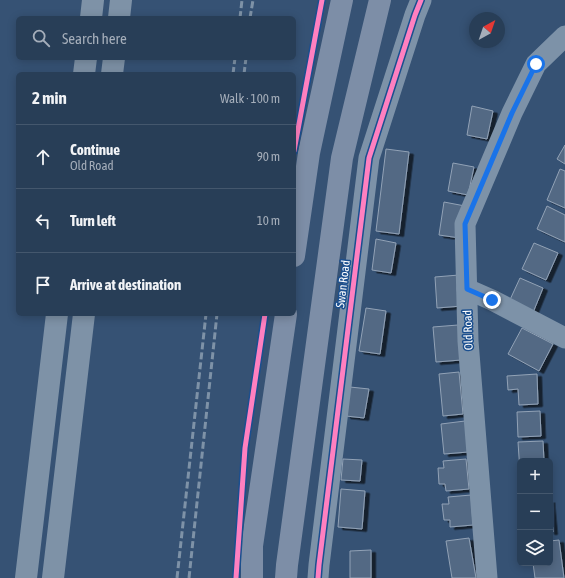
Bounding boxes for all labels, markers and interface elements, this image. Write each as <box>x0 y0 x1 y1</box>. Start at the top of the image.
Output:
north arrow <box>469 12 505 48</box>
search box <box>16 16 296 60</box>
icon: search <box>30 27 52 49</box>
text: Search here <box>62 30 127 47</box>
route start <box>527 55 545 73</box>
text: 2 min <box>32 88 67 108</box>
text: Walk · 100 m <box>220 91 280 106</box>
text: Continue <box>70 141 120 158</box>
icon: ahead <box>32 146 54 168</box>
text: 90 m <box>257 149 280 164</box>
text: Old Road <box>70 158 114 173</box>
icon: left <box>32 210 54 232</box>
text: Turn left <box>70 212 116 229</box>
text: 10 m <box>257 213 280 228</box>
street label: Swan Road <box>333 259 353 309</box>
icon: arrive <box>32 274 54 296</box>
text: Arrive at destination <box>70 276 181 293</box>
route end <box>483 291 501 309</box>
street label: Old Road <box>460 310 476 350</box>
map controls <box>517 458 553 566</box>
button: + <box>517 458 553 494</box>
button: − <box>517 494 553 530</box>
button: layers <box>517 530 553 566</box>

